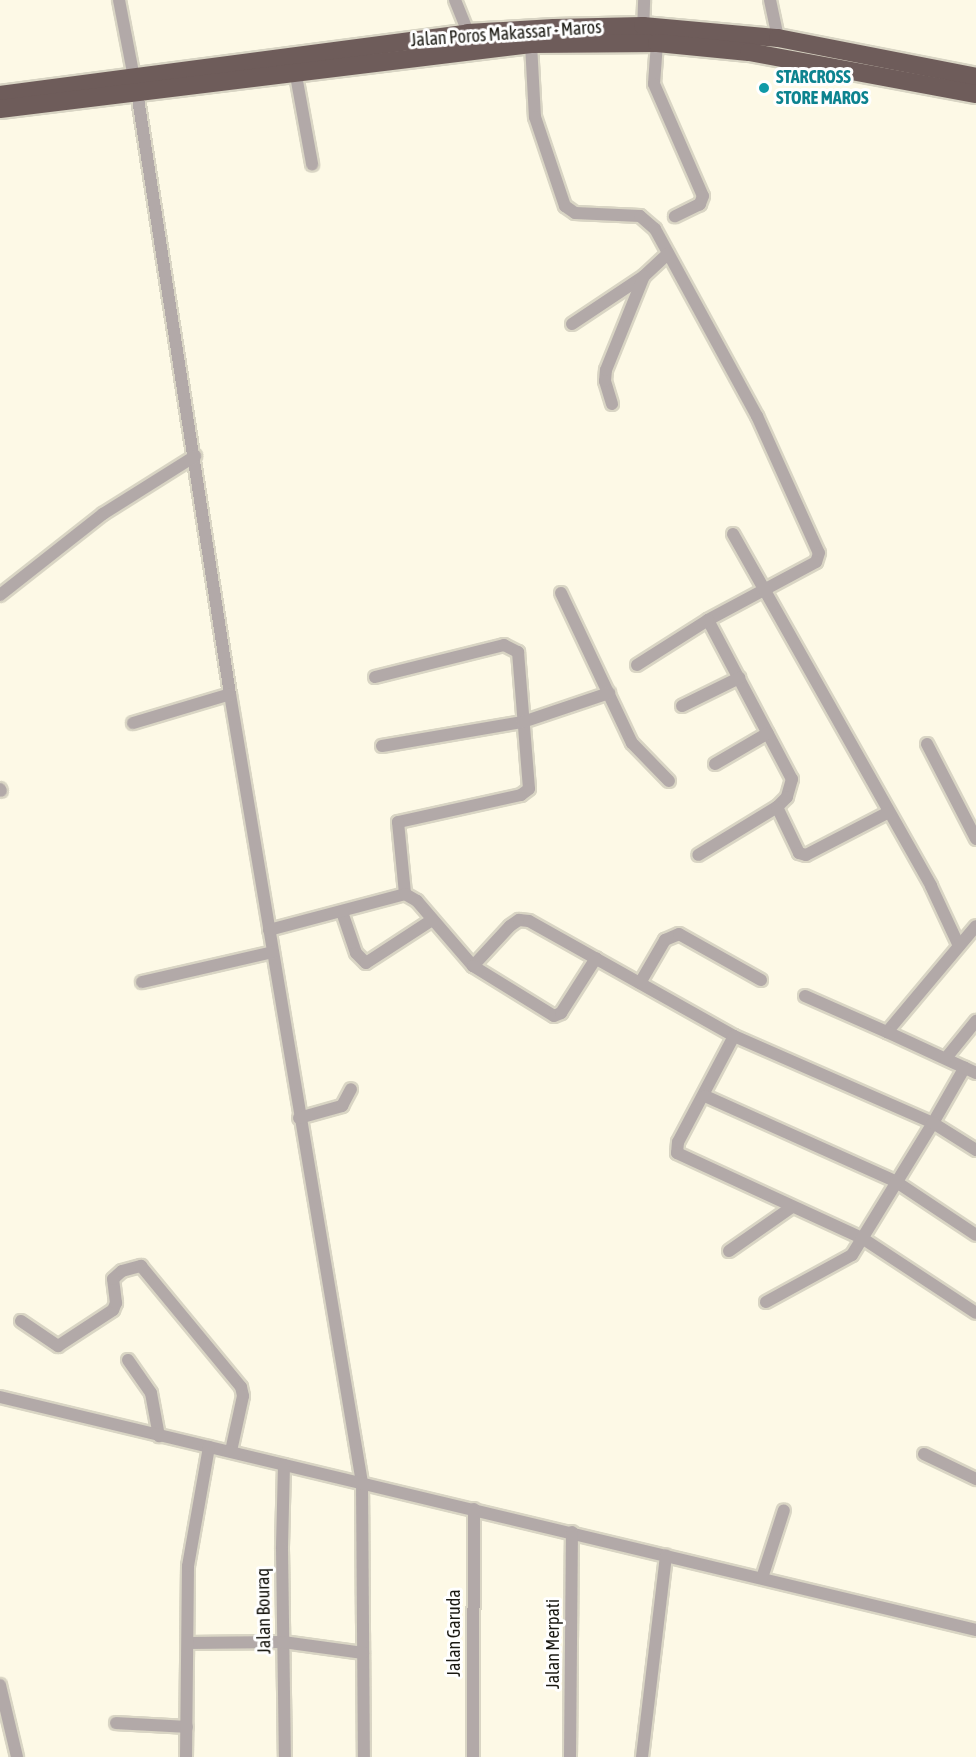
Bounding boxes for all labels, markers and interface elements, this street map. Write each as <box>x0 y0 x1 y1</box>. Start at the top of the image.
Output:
street label: Jalan Poros Makassar - Maros <box>410 17 602 51</box>
place label: STARCROSS STORE MAROS <box>776 67 869 110</box>
marker: STARCROSS STORE MAROS <box>757 81 771 95</box>
street label: Jalan Bouraq <box>252 1568 276 1654</box>
street label: Jalan Garuda <box>443 1589 465 1677</box>
street label: Jalan Merpati <box>542 1599 564 1689</box>

